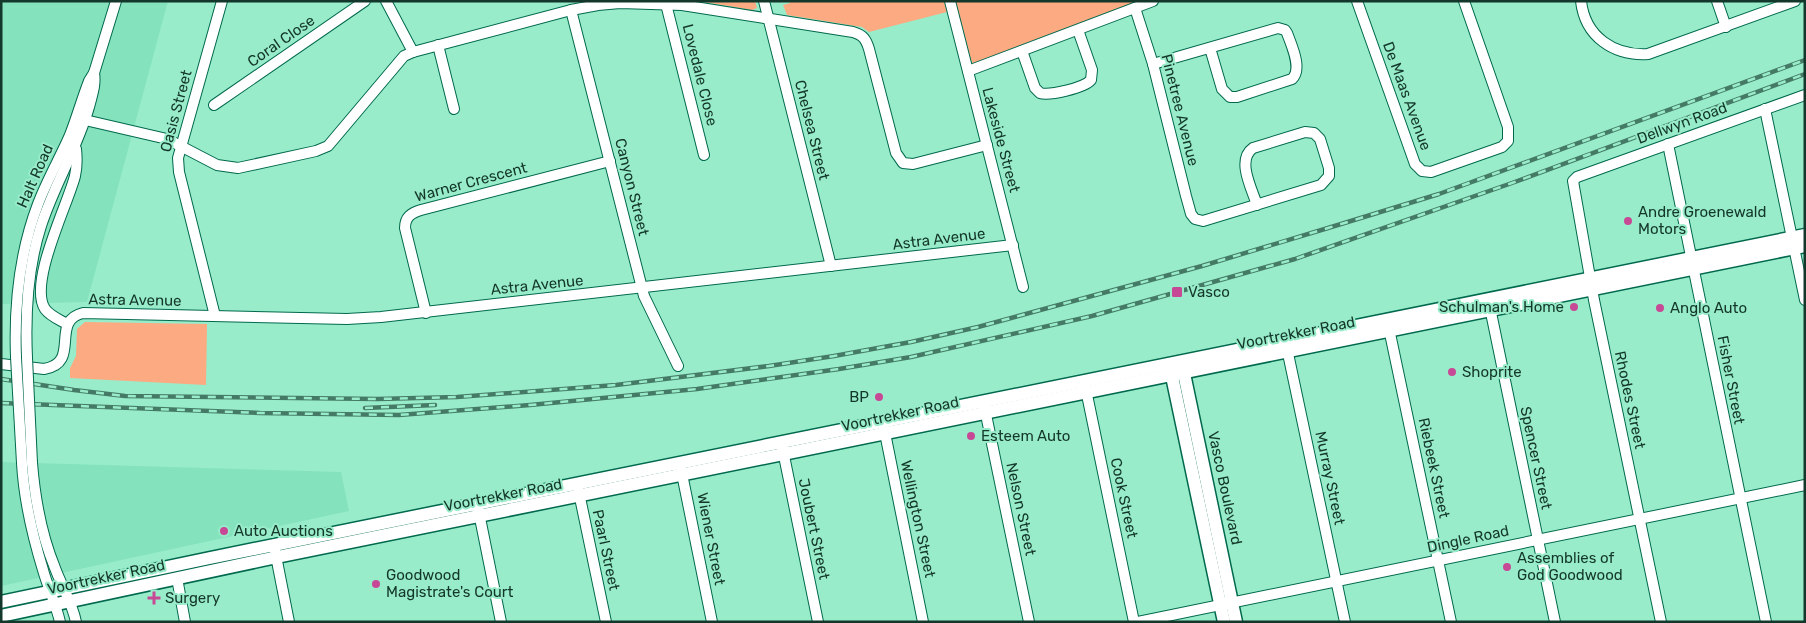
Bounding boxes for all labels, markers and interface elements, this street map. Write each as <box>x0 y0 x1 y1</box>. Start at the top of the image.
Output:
street label: Coral Close <box>244 11 318 71</box>
street label: Lovedale Close <box>679 22 721 128</box>
street label: De Maas Avenue <box>1379 39 1435 153</box>
street label: Pinetree Avenue <box>1157 52 1203 168</box>
street label: Oasis Street <box>156 68 196 154</box>
street label: Chelsea Street <box>791 78 833 182</box>
street label: Lakeside Street <box>978 85 1024 195</box>
street label: Dellwyn Road <box>1634 98 1730 148</box>
street label: Canyon Street <box>611 136 653 238</box>
street label: Halt Road <box>13 141 57 211</box>
street label: Warner Crescent <box>413 158 529 206</box>
place label: Andre Groenewald Motors <box>1638 203 1766 238</box>
marker: Andre Groenewald Motors <box>1622 215 1634 227</box>
street label: Astra Avenue <box>892 224 986 254</box>
street label: Astra Avenue <box>490 271 584 299</box>
place label: Vasco <box>1188 283 1230 301</box>
marker: Vasco <box>1170 285 1184 299</box>
street label: Astra Avenue <box>88 290 182 310</box>
place label: Schulman's Home <box>1439 298 1564 316</box>
place label: Anglo Auto <box>1670 299 1747 317</box>
marker: Schulman's Home <box>1568 301 1580 313</box>
marker: Anglo Auto <box>1654 302 1666 314</box>
street label: Voortrekker Road <box>1235 313 1357 353</box>
street label: Fisher Street <box>1714 334 1748 426</box>
street label: Rhodes Street <box>1611 349 1649 451</box>
place label: Shoprite <box>1462 363 1522 381</box>
marker: Shoprite <box>1446 366 1458 378</box>
place label: BP <box>849 388 869 406</box>
marker: BP <box>873 391 885 403</box>
street label: Voortrekker Road <box>839 393 961 435</box>
street label: Spencer Street <box>1516 405 1556 511</box>
street label: Riebeek Street <box>1415 416 1453 520</box>
place label: Esteem Auto <box>981 427 1070 445</box>
marker: Esteem Auto <box>965 430 977 442</box>
street label: Vasco Boulevard <box>1204 430 1246 546</box>
street label: Murray Street <box>1311 430 1349 527</box>
street label: Cook Street <box>1107 456 1141 540</box>
street label: Wellington Street <box>897 459 939 580</box>
street label: Nelson Street <box>1002 461 1040 557</box>
street label: Voortrekker Road <box>442 475 564 515</box>
street label: Joubert Street <box>794 477 834 581</box>
street label: Wiener Street <box>693 491 729 587</box>
street label: Paarl Street <box>589 508 623 592</box>
place label: Auto Auctions <box>234 522 333 540</box>
street label: Dingle Road <box>1425 522 1511 556</box>
marker: Auto Auctions <box>218 525 230 537</box>
place label: Assemblies of God Goodwood <box>1517 549 1623 584</box>
street label: Voortrekker Road <box>45 556 167 598</box>
marker: Assemblies of God Goodwood <box>1501 561 1513 573</box>
place label: Goodwood Magistrate's Court <box>386 566 514 601</box>
marker: Goodwood Magistrate's Court <box>370 578 382 590</box>
place label: Surgery <box>165 589 220 607</box>
marker: Surgery <box>147 591 161 605</box>

